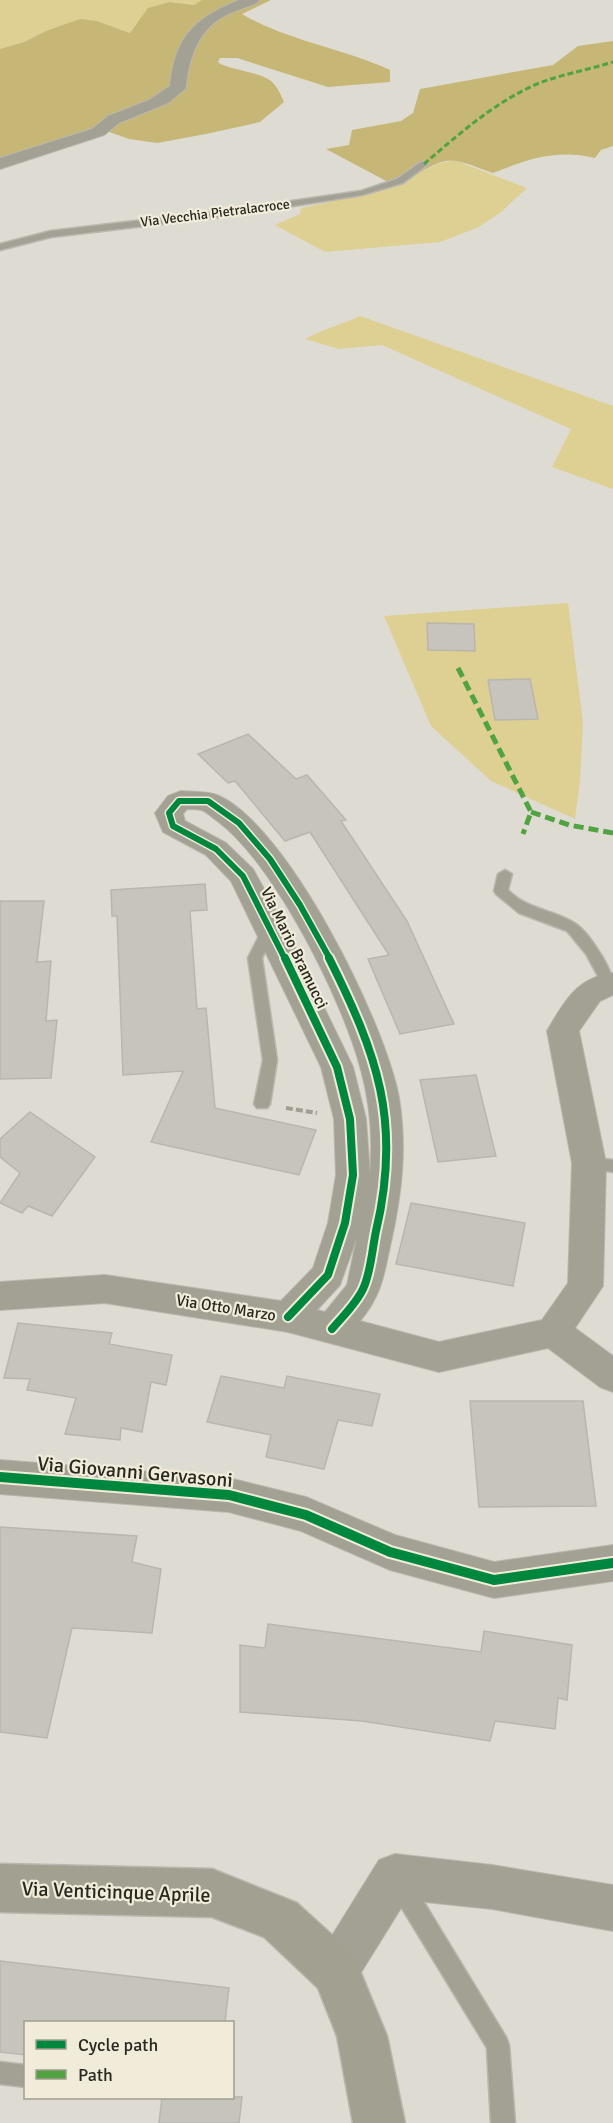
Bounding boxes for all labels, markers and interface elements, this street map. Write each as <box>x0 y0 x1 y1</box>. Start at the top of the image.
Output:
street label: Via Vecchia Pietralacroce <box>139 195 291 231</box>
street label: Via Mario Bramucci <box>256 884 332 1012</box>
street label: Via Otto Marzo <box>175 1290 277 1326</box>
street label: Via Giovanni Gervasoni <box>36 1451 234 1493</box>
street label: Via Venticinque Aprile <box>21 1876 211 1908</box>
legend <box>24 2021 234 2099</box>
text: Cycle path <box>78 2034 158 2056</box>
text: Path <box>78 2064 113 2086</box>

